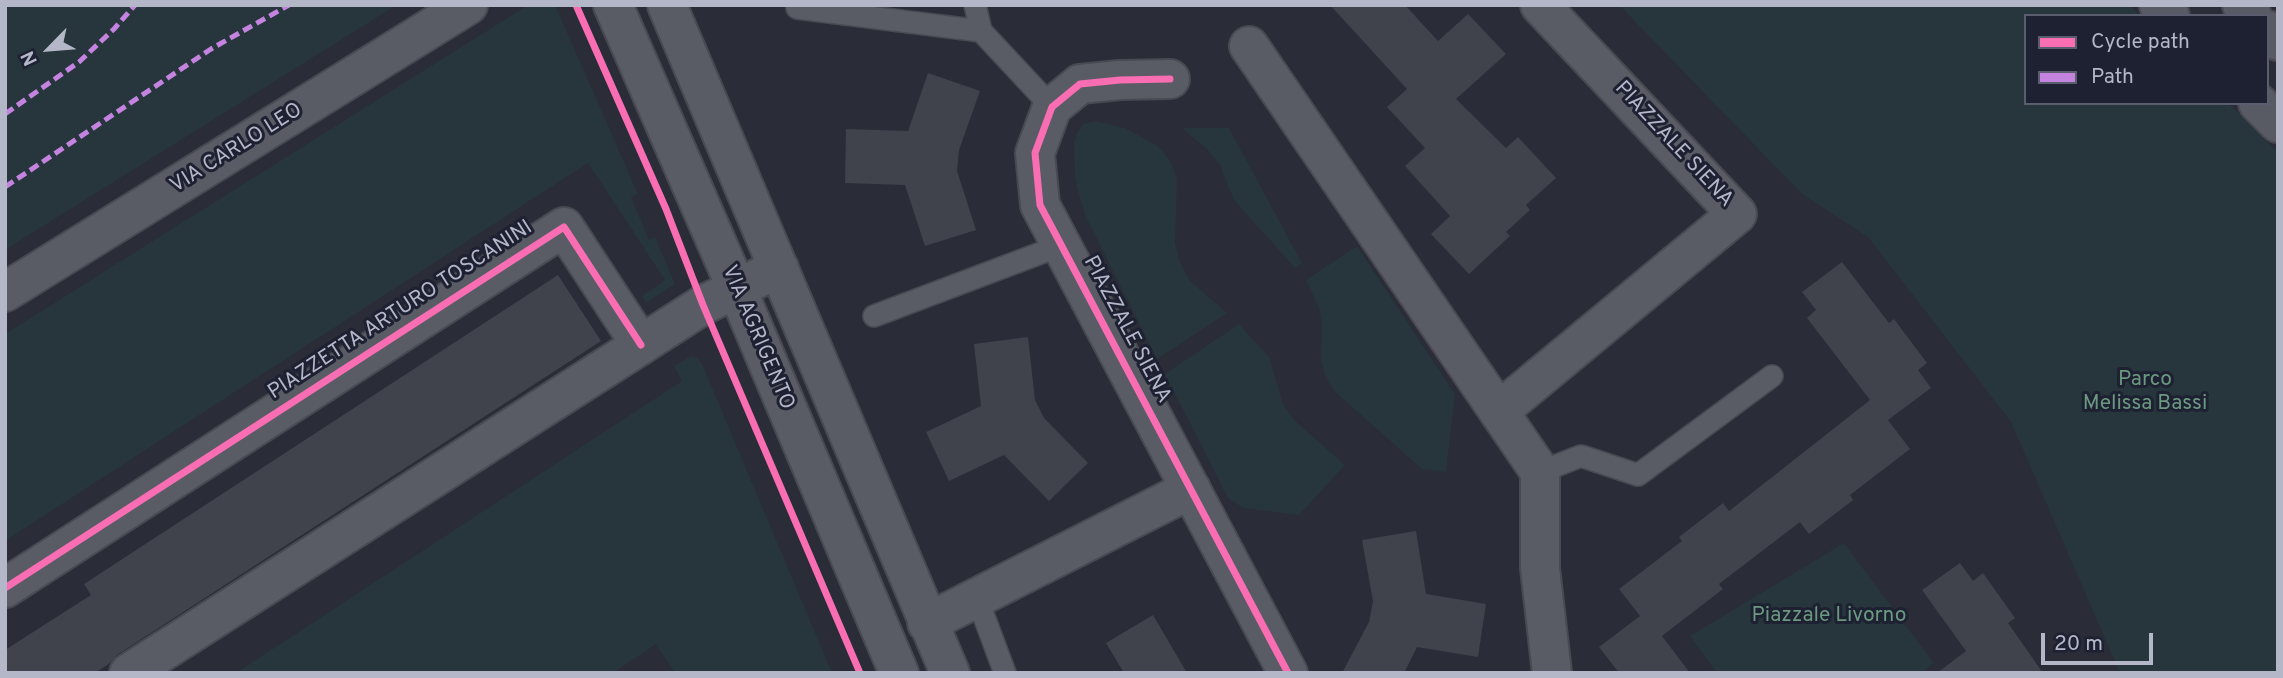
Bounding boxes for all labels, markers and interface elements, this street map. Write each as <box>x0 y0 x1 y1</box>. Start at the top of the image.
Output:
north arrow <box>14 14 84 84</box>
legend <box>2024 14 2269 105</box>
text: Cycle path <box>2091 29 2190 56</box>
text: N <box>16 47 44 69</box>
text: Path <box>2091 64 2134 91</box>
street label: PIAZZALE SIENA <box>1608 77 1738 213</box>
street label: VIA CARLO LEO <box>166 98 308 200</box>
street label: PIAZZETTA ARTURO TOSCANINI <box>264 216 538 406</box>
street label: PIAZZALE SIENA <box>1077 252 1175 408</box>
street label: VIA AGRIGENTO <box>715 262 799 414</box>
park label: Parco Melissa Bassi <box>2083 368 2207 418</box>
park label: Piazzale Livorno <box>1752 604 1906 630</box>
scale bar <box>2045 618 2157 662</box>
text: 20 m <box>2054 631 2103 658</box>

